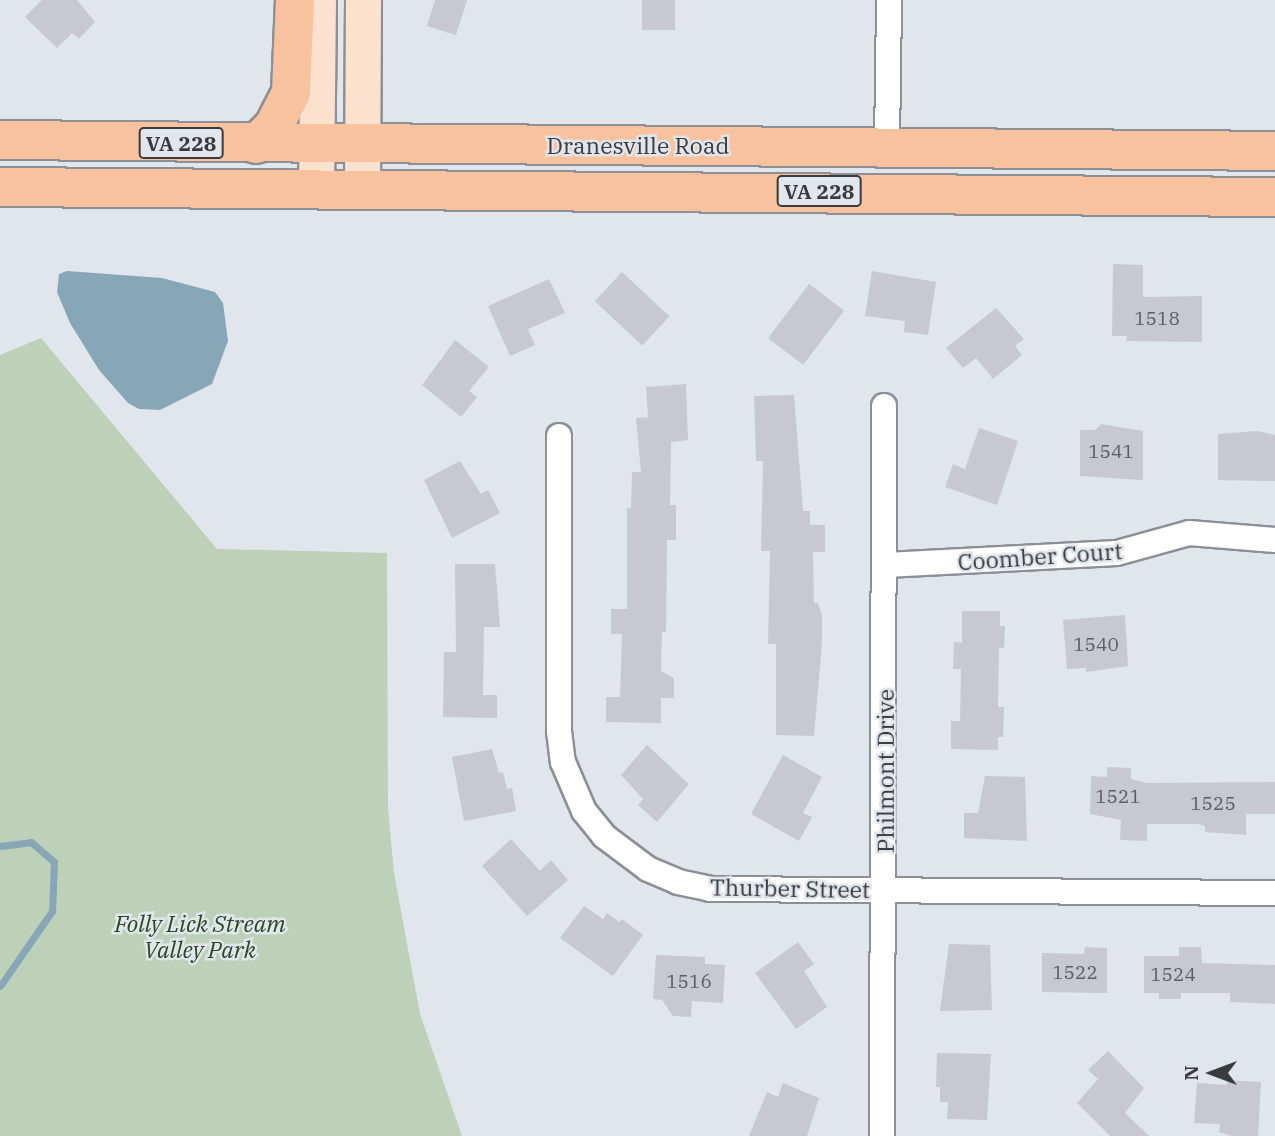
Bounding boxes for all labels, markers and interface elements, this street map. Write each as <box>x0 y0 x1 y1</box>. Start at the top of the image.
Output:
road number: VA 228 <box>137 125 225 160</box>
street label: Dranesville Road <box>547 131 729 159</box>
road number: VA 228 <box>775 174 863 208</box>
house number: 1518 <box>1134 308 1180 330</box>
house number: 1541 <box>1088 441 1134 463</box>
street label: Coomber Court <box>957 536 1123 576</box>
house number: 1540 <box>1073 634 1119 656</box>
street label: Philmont Drive <box>871 689 899 853</box>
house number: 1521 <box>1095 786 1141 808</box>
house number: 1525 <box>1190 793 1236 815</box>
street label: Thurber Street <box>710 873 870 903</box>
park label: Folly Lick Stream Valley Park <box>114 909 286 963</box>
house number: 1522 <box>1052 962 1098 984</box>
house number: 1524 <box>1150 964 1196 986</box>
house number: 1516 <box>666 971 712 993</box>
north arrow <box>1177 1038 1247 1108</box>
text: N <box>1179 1065 1203 1081</box>

